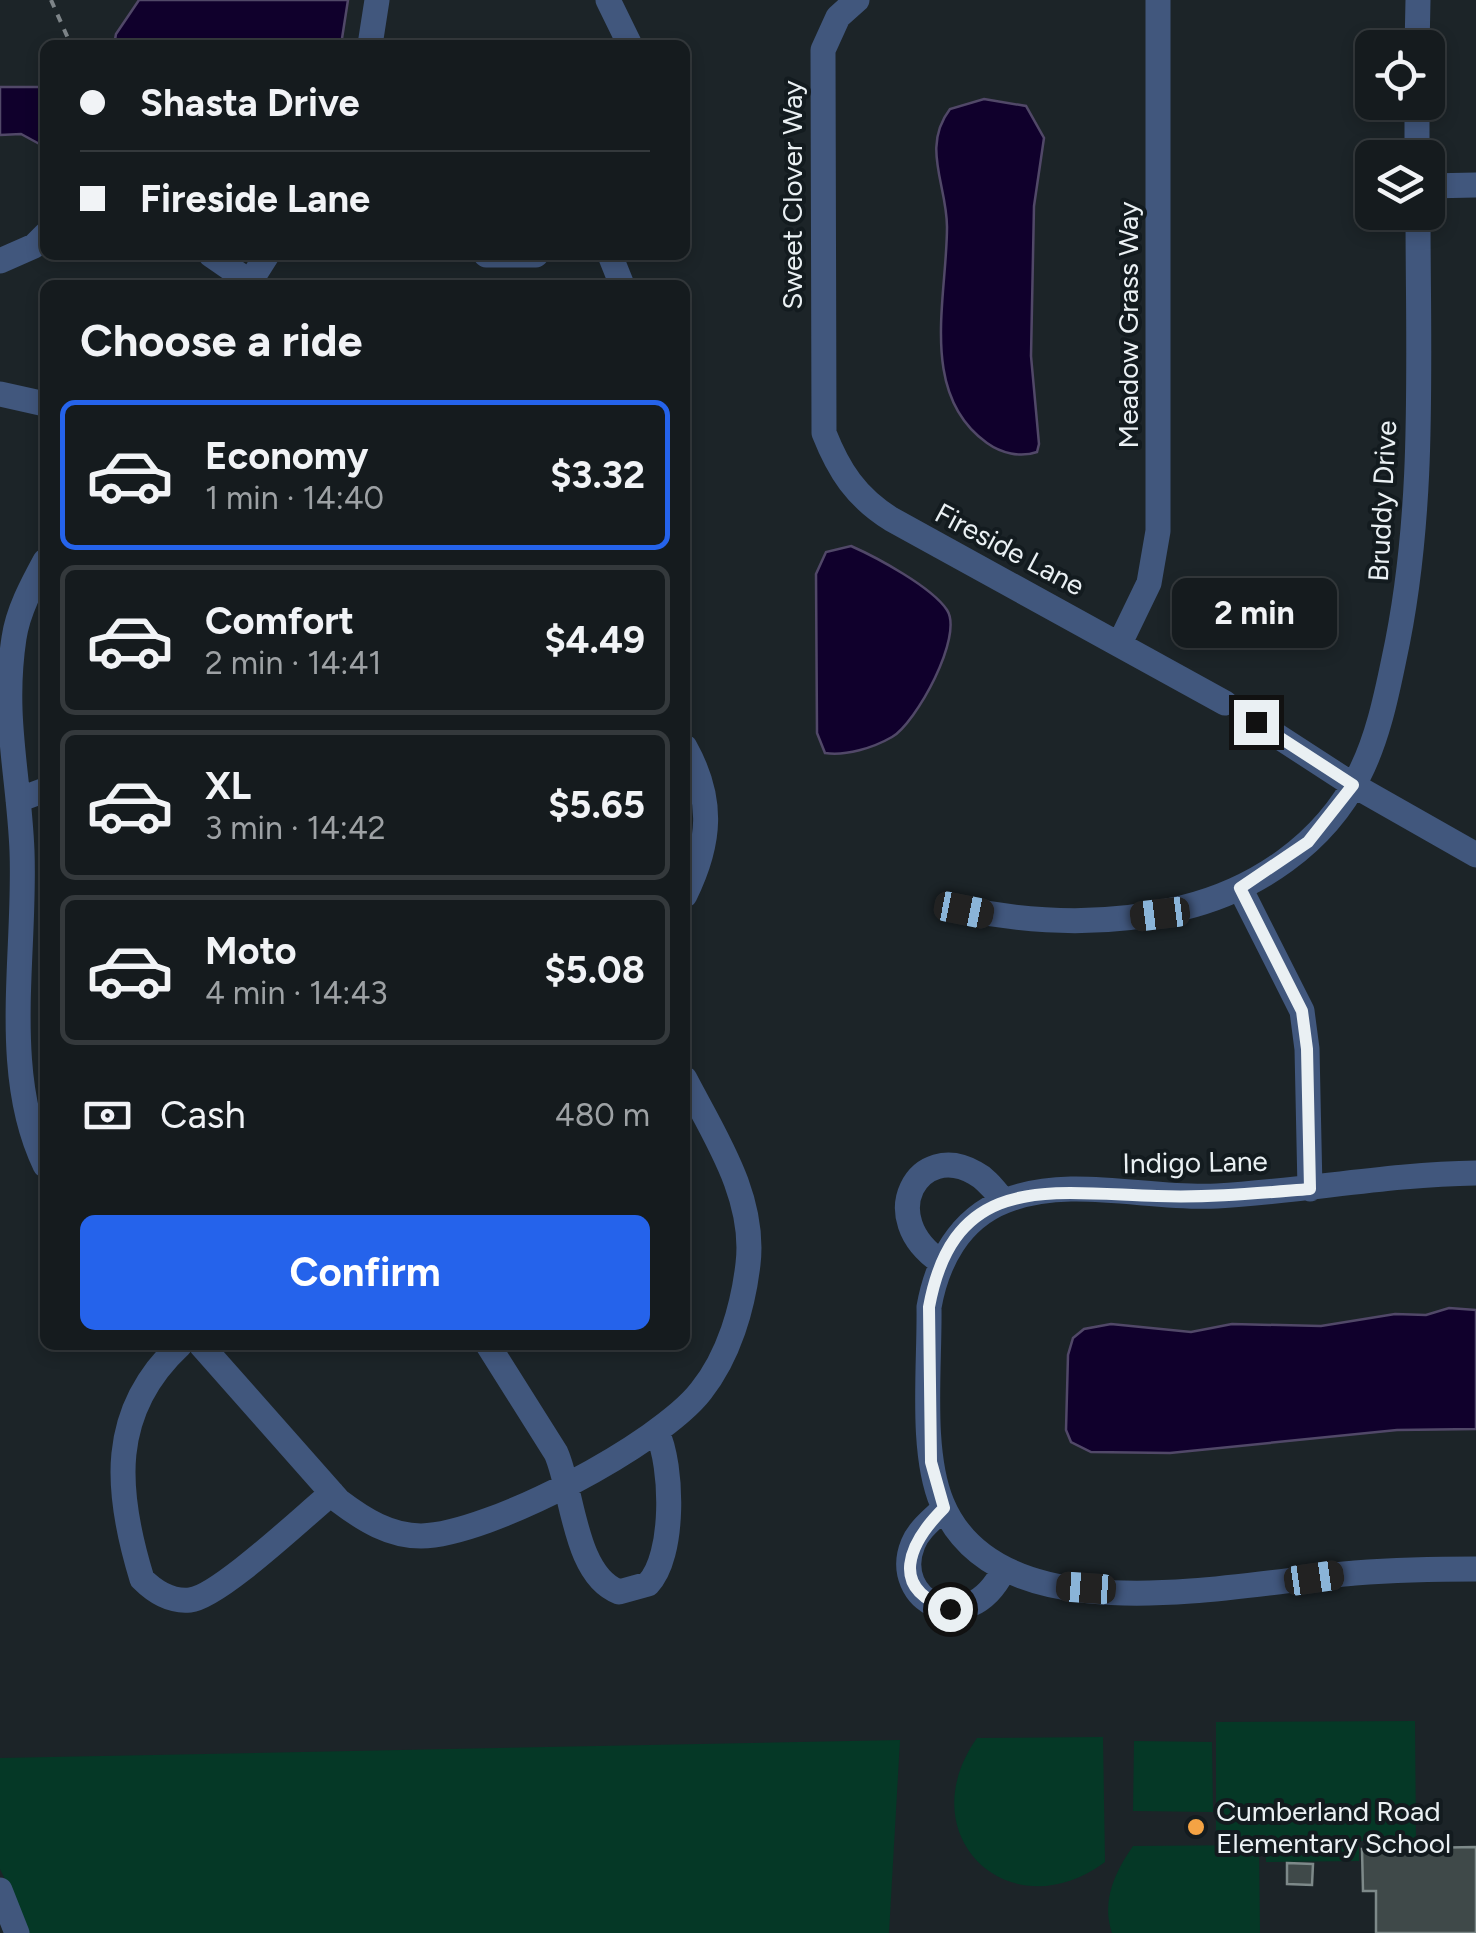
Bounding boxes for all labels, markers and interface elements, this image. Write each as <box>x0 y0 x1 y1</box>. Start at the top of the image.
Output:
map controls <box>1355 30 1445 230</box>
button: locate <box>1355 30 1445 120</box>
text: Shasta Drive <box>140 80 359 126</box>
street label: Sweet Clover Way <box>775 80 809 310</box>
button: layers <box>1355 140 1445 230</box>
text: Fireside Lane <box>140 176 370 222</box>
street label: Meadow Grass Way <box>1111 201 1145 448</box>
text: Choose a ride <box>80 313 362 367</box>
street label: Bruddy Drive <box>1361 420 1403 582</box>
icon: car <box>85 430 175 520</box>
text: Economy <box>205 433 368 479</box>
text: $3.32 <box>550 452 645 498</box>
text: 1 min · 14:40 <box>205 479 384 517</box>
street label: Fireside Lane <box>929 495 1091 603</box>
callout: 2 min <box>1174 577 1338 647</box>
text: 2 min <box>1214 594 1295 632</box>
icon: car <box>85 595 175 685</box>
text: Comfort <box>205 598 354 644</box>
text: $4.49 <box>544 617 645 663</box>
text: 2 min · 14:41 <box>205 644 382 682</box>
route end <box>1234 700 1279 745</box>
icon: car <box>85 760 175 850</box>
text: XL <box>205 763 251 809</box>
text: $5.65 <box>548 782 645 828</box>
text: 3 min · 14:42 <box>205 809 386 847</box>
car <box>932 890 996 930</box>
car <box>1128 895 1192 933</box>
icon: car <box>85 925 175 1015</box>
text: Moto <box>205 928 297 974</box>
text: $5.08 <box>545 947 645 993</box>
text: 4 min · 14:43 <box>205 974 388 1012</box>
icon: cash <box>80 1088 135 1143</box>
text: Cash <box>160 1092 246 1138</box>
text: 480 m <box>555 1096 650 1134</box>
street label: Indigo Lane <box>1122 1144 1268 1180</box>
button: Confirm <box>80 1215 650 1330</box>
car <box>1282 1559 1346 1597</box>
car <box>1055 1571 1117 1605</box>
route start <box>928 1587 973 1632</box>
place label: Cumberland Road Elementary School <box>1216 1794 1451 1860</box>
marker: Cumberland Road Elementary School <box>1185 1816 1207 1838</box>

